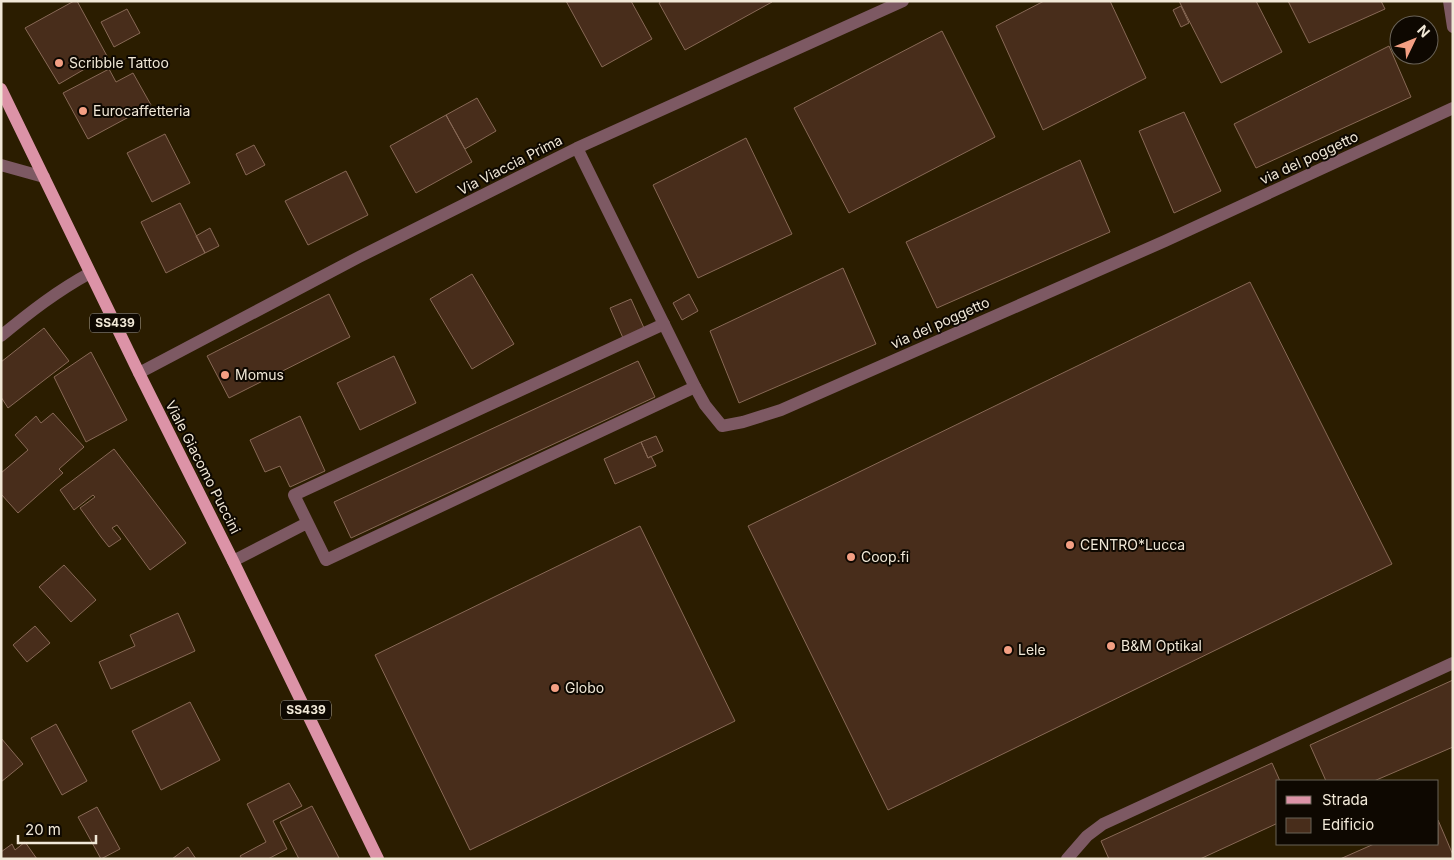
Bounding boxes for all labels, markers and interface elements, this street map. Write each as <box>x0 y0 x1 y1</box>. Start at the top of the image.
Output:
north arrow <box>1389 15 1439 65</box>
text: N <box>1414 21 1434 40</box>
place label: Scribble Tattoo <box>69 54 169 71</box>
marker: Scribble Tattoo <box>53 57 65 69</box>
place label: Eurocaffetteria <box>93 102 190 119</box>
marker: Eurocaffetteria <box>77 105 89 117</box>
street label: via del poggetto <box>1257 127 1361 188</box>
street label: Via Viaccia Prima <box>455 131 565 198</box>
street label: via del poggetto <box>888 293 992 352</box>
road number: SS439 <box>90 314 140 332</box>
place label: Momus <box>235 366 284 383</box>
marker: Momus <box>219 369 231 381</box>
street label: Viale Giacomo Puccini <box>162 397 244 536</box>
place label: CENTRO*Lucca <box>1080 536 1185 553</box>
marker: CENTRO*Lucca <box>1064 539 1076 551</box>
place label: Coop.fi <box>861 548 909 565</box>
marker: Coop.fi <box>845 551 857 563</box>
place label: B&M Optikal <box>1121 637 1202 654</box>
marker: B&M Optikal <box>1105 640 1117 652</box>
place label: Lele <box>1018 641 1046 658</box>
marker: Lele <box>1002 644 1014 656</box>
place label: Globo <box>565 679 604 696</box>
marker: Globo <box>549 682 561 694</box>
road number: SS439 <box>281 700 331 720</box>
legend <box>1276 780 1439 845</box>
text: Strada <box>1322 790 1368 809</box>
scale bar <box>18 812 95 844</box>
text: Edificio <box>1322 815 1374 834</box>
text: 20 m <box>25 820 61 839</box>

